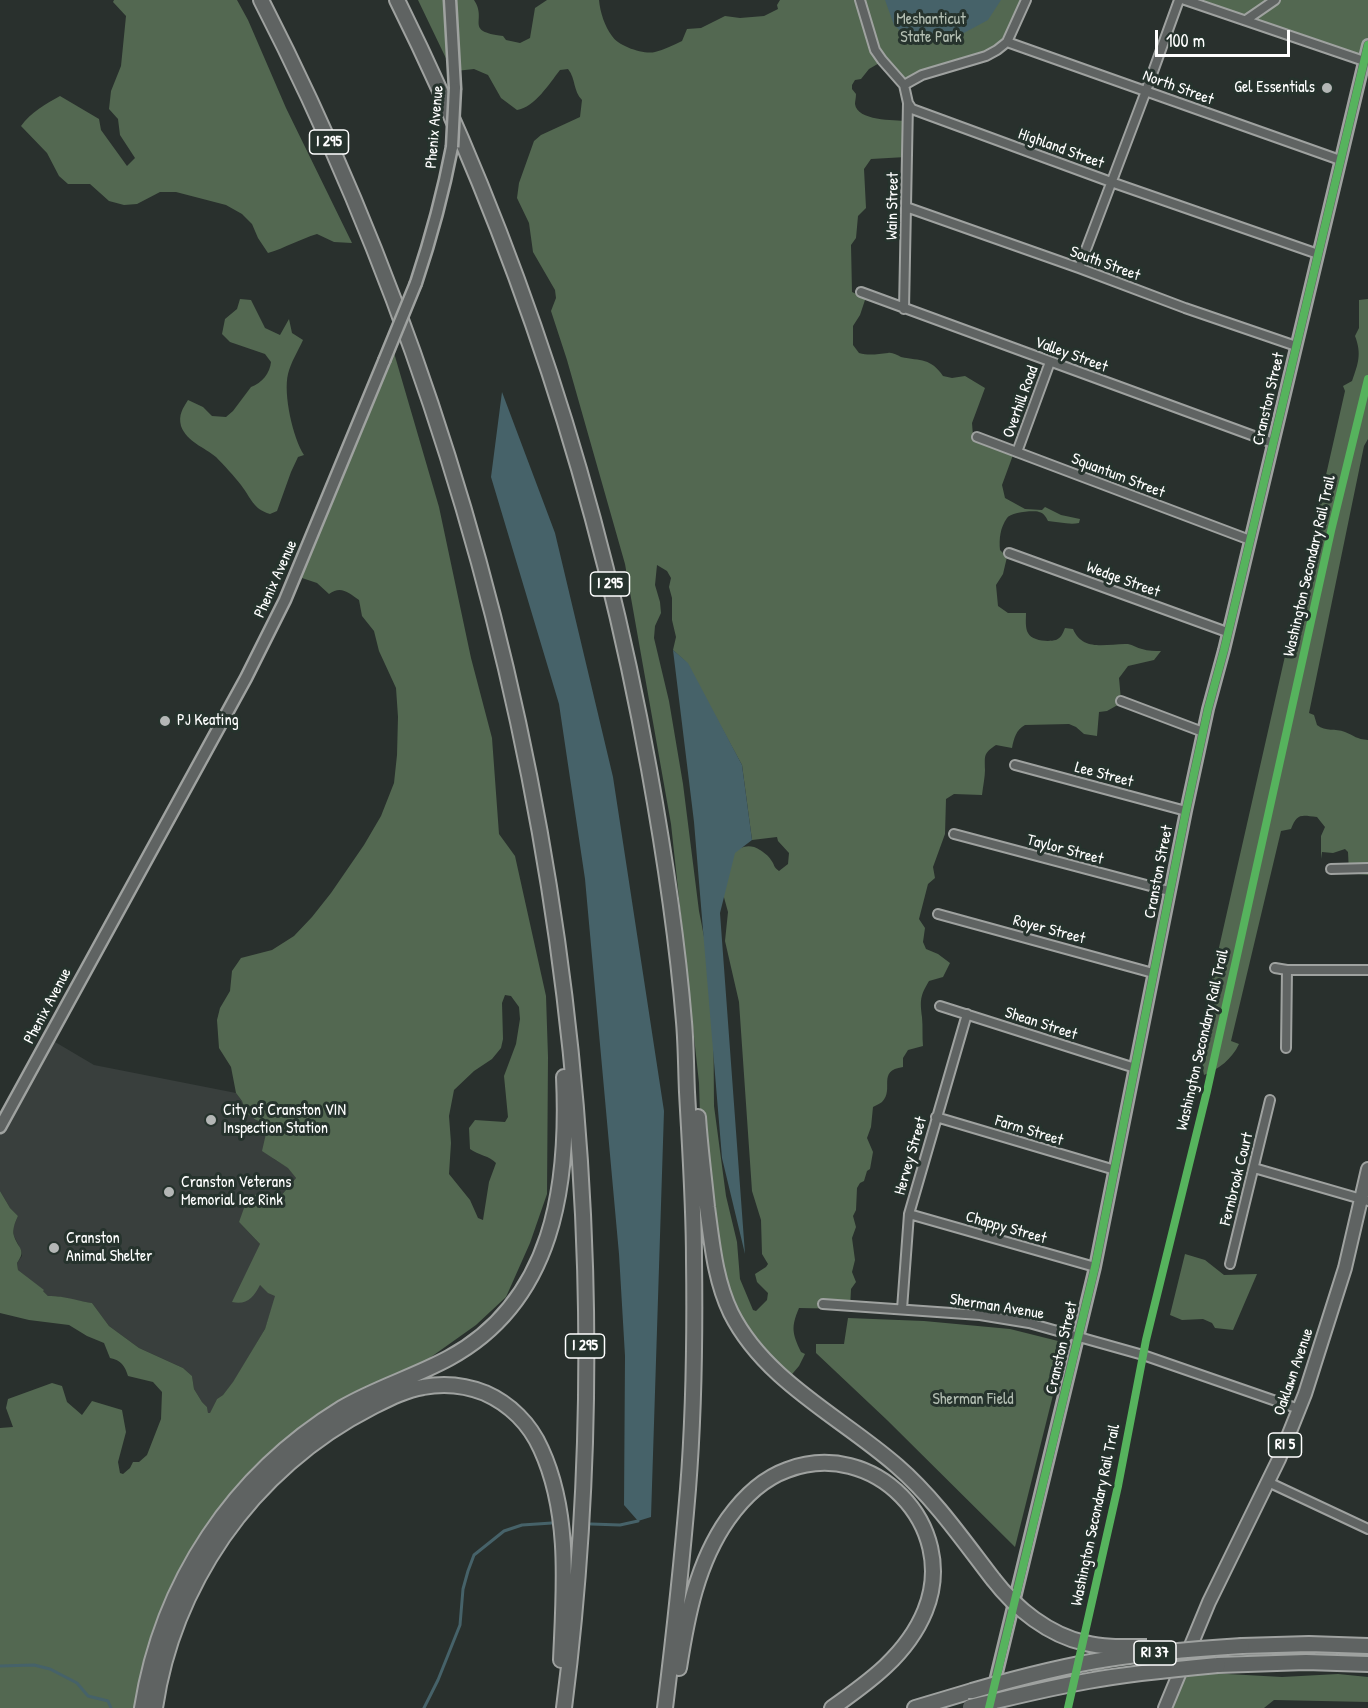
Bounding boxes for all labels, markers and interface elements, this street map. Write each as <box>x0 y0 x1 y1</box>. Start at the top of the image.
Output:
park label: Meshanticut State Park <box>896 10 966 48</box>
scale bar <box>1158 18 1293 56</box>
text: 100 m <box>1166 28 1205 53</box>
street label: North Street <box>1140 66 1216 110</box>
place label: Gel Essentials <box>1234 78 1315 98</box>
marker: Gel Essentials <box>1320 81 1334 95</box>
street label: Phenix Avenue <box>422 85 448 169</box>
street label: Highland Street <box>1016 125 1106 173</box>
road number: I 295 <box>310 130 348 154</box>
street label: Wain Street <box>883 172 903 240</box>
street label: South Street <box>1067 242 1143 286</box>
street label: Valley Street <box>1032 333 1110 377</box>
street label: Cranston Street <box>1249 351 1289 447</box>
street label: Overhill Road <box>999 364 1043 440</box>
street label: Squantum Street <box>1069 449 1167 503</box>
street label: Washington Secondary Rail Trail <box>1280 474 1340 658</box>
street label: Phenix Avenue <box>250 537 302 621</box>
street label: Wedge Street <box>1084 558 1162 602</box>
road number: I 295 <box>590 572 630 596</box>
place label: PJ Keating <box>177 711 239 731</box>
marker: PJ Keating <box>158 714 172 728</box>
street label: Lee Street <box>1073 758 1135 792</box>
street label: Cranston Street <box>1141 824 1177 920</box>
street label: Taylor Street <box>1025 831 1105 869</box>
street label: Royer Street <box>1011 911 1087 949</box>
street label: Washington Secondary Rail Trail <box>1173 948 1233 1132</box>
street label: Phenix Avenue <box>20 965 76 1047</box>
street label: Shean Street <box>1002 1003 1080 1045</box>
place label: City of Cranston VIN Inspection Station <box>223 1101 346 1139</box>
street label: Farm Street <box>993 1112 1065 1150</box>
marker: City of Cranston VIN Inspection Station <box>204 1113 218 1127</box>
street label: Hervey Street <box>891 1115 931 1197</box>
street label: Fernbrook Court <box>1216 1131 1258 1227</box>
place label: Cranston Veterans Memorial Ice Rink <box>181 1173 292 1211</box>
marker: Cranston Veterans Memorial Ice Rink <box>162 1185 176 1199</box>
street label: Chappy Street <box>963 1207 1049 1249</box>
place label: Cranston Animal Shelter <box>66 1229 152 1267</box>
marker: Cranston Animal Shelter <box>47 1241 61 1255</box>
street label: Sherman Avenue <box>948 1290 1046 1324</box>
street label: Cranston Street <box>1042 1300 1082 1396</box>
street label: Oaklawn Avenue <box>1270 1326 1318 1418</box>
road number: I 295 <box>566 1334 604 1358</box>
park label: Sherman Field <box>932 1390 1014 1410</box>
street label: Washington Secondary Rail Trail <box>1067 1422 1125 1608</box>
road number: RI 5 <box>1268 1433 1302 1457</box>
road number: RI 37 <box>1134 1641 1176 1665</box>

